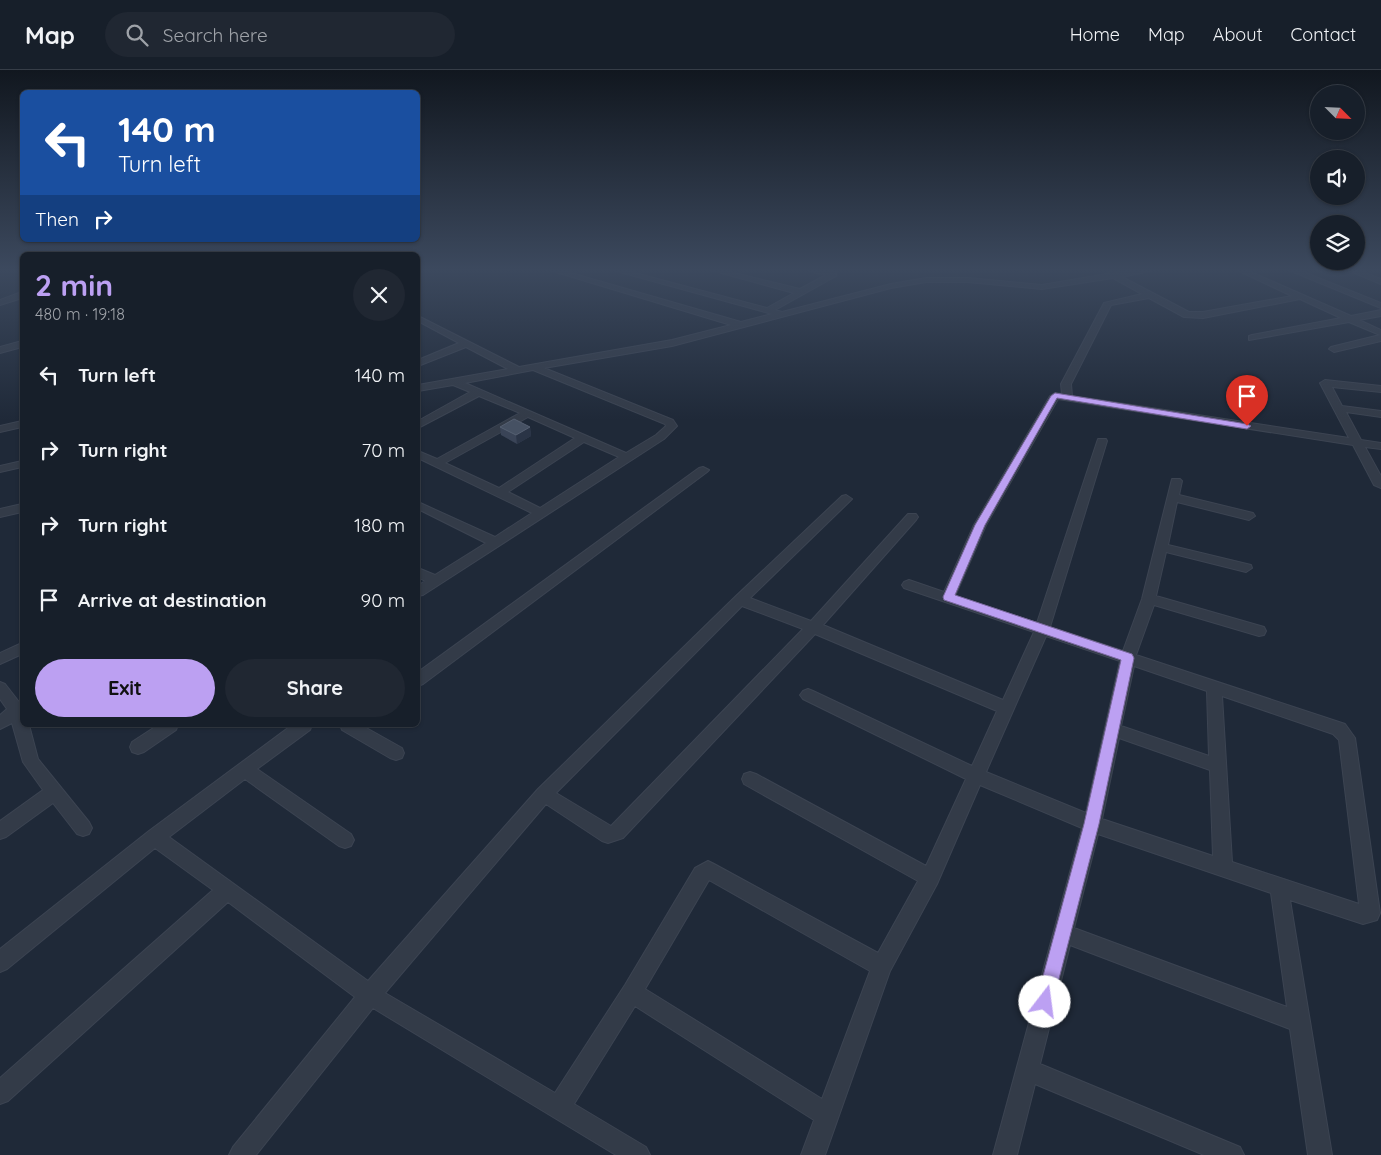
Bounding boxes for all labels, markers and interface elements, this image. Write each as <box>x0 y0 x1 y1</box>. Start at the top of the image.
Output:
search box <box>105 12 455 57</box>
text: Map <box>25 20 75 50</box>
icon: search <box>123 21 151 49</box>
text: Search here <box>163 23 268 47</box>
text: Home <box>1070 23 1120 46</box>
text: Map <box>1148 23 1185 46</box>
text: About <box>1213 23 1263 46</box>
text: Contact <box>1291 23 1356 46</box>
north arrow <box>1310 85 1365 140</box>
map controls <box>1310 85 1365 270</box>
text: 140 m <box>118 107 216 151</box>
icon: left <box>35 110 100 175</box>
text: Turn left <box>118 150 201 178</box>
button: sound <box>1310 150 1365 205</box>
icon: right <box>89 205 117 233</box>
text: Then <box>35 207 79 231</box>
button: layers <box>1310 215 1365 270</box>
text: 2 min <box>35 266 113 304</box>
button: close <box>353 269 405 321</box>
text: 480 m · 19:18 <box>35 304 125 324</box>
icon: left <box>35 361 63 389</box>
text: Turn left <box>78 363 156 387</box>
text: 140 m <box>354 363 405 387</box>
pin <box>1226 375 1268 426</box>
icon: arrive <box>1233 382 1261 410</box>
icon: right <box>35 436 63 464</box>
text: Turn right <box>78 438 167 462</box>
text: 70 m <box>361 438 405 462</box>
icon: right <box>35 511 63 539</box>
text: Turn right <box>78 513 167 537</box>
text: 180 m <box>354 513 405 537</box>
icon: arrive <box>35 586 63 614</box>
text: Arrive at destination <box>78 588 267 612</box>
text: 90 m <box>361 588 405 612</box>
button: Exit <box>35 659 215 717</box>
button: Share <box>225 659 405 717</box>
position arrow <box>1018 975 1070 1027</box>

